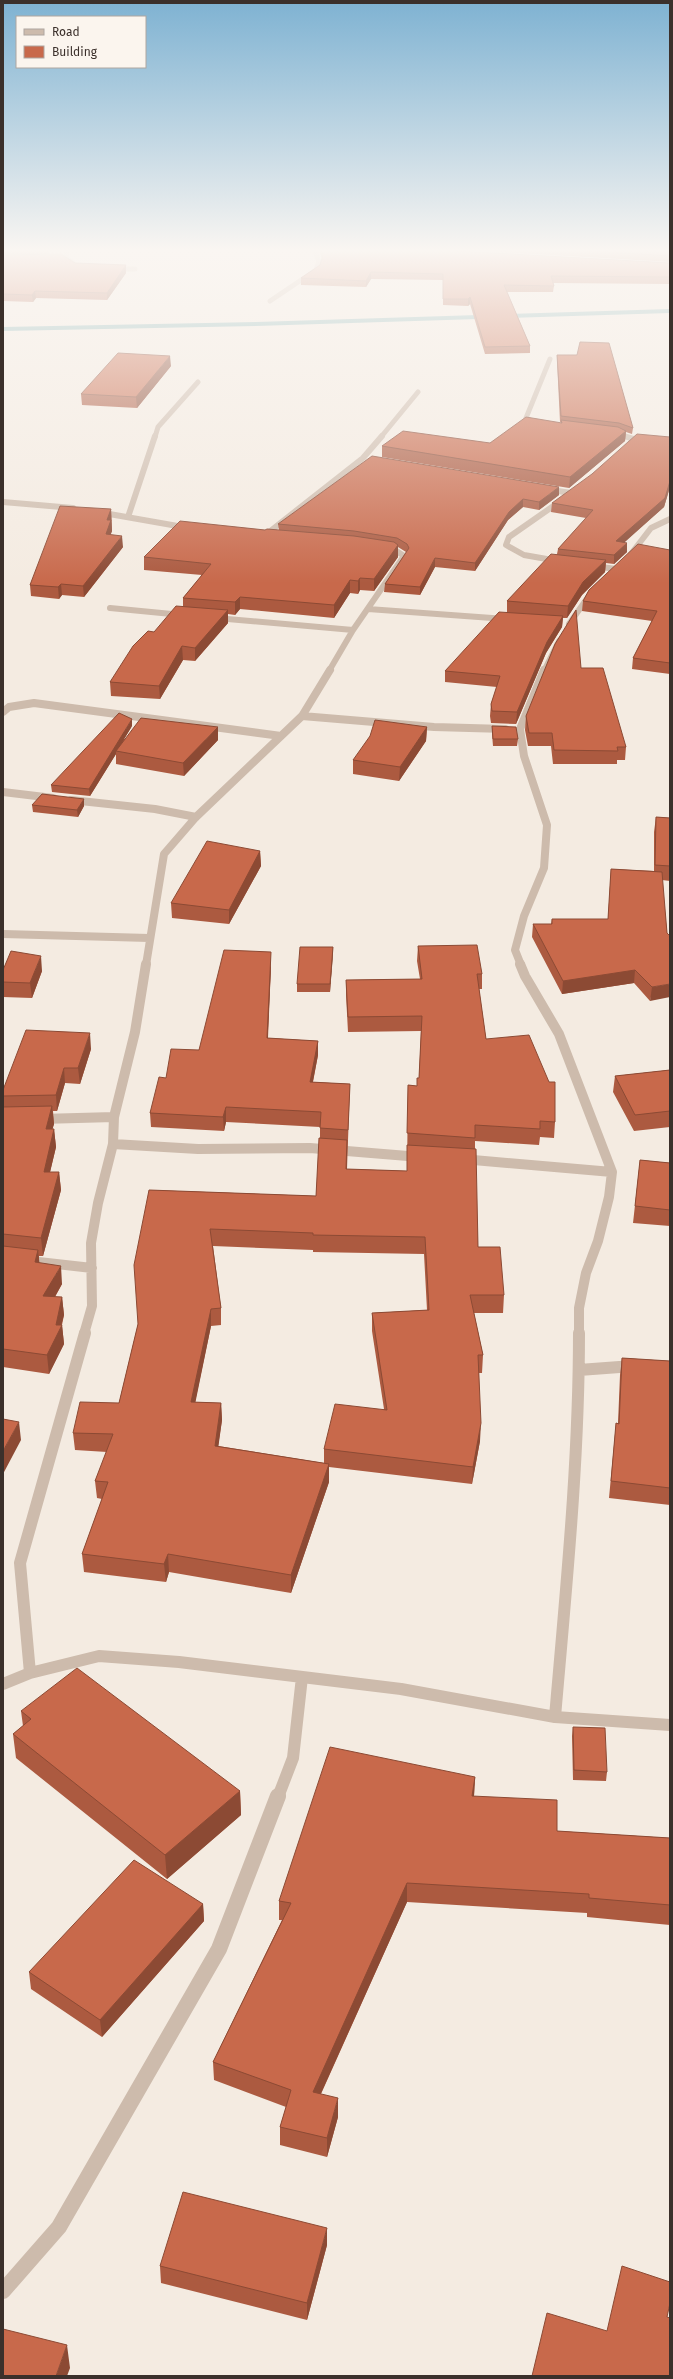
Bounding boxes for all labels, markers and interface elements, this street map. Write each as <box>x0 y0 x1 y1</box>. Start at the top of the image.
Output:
legend <box>16 16 146 68</box>
text: Road <box>52 25 80 39</box>
text: Building <box>52 45 98 59</box>

